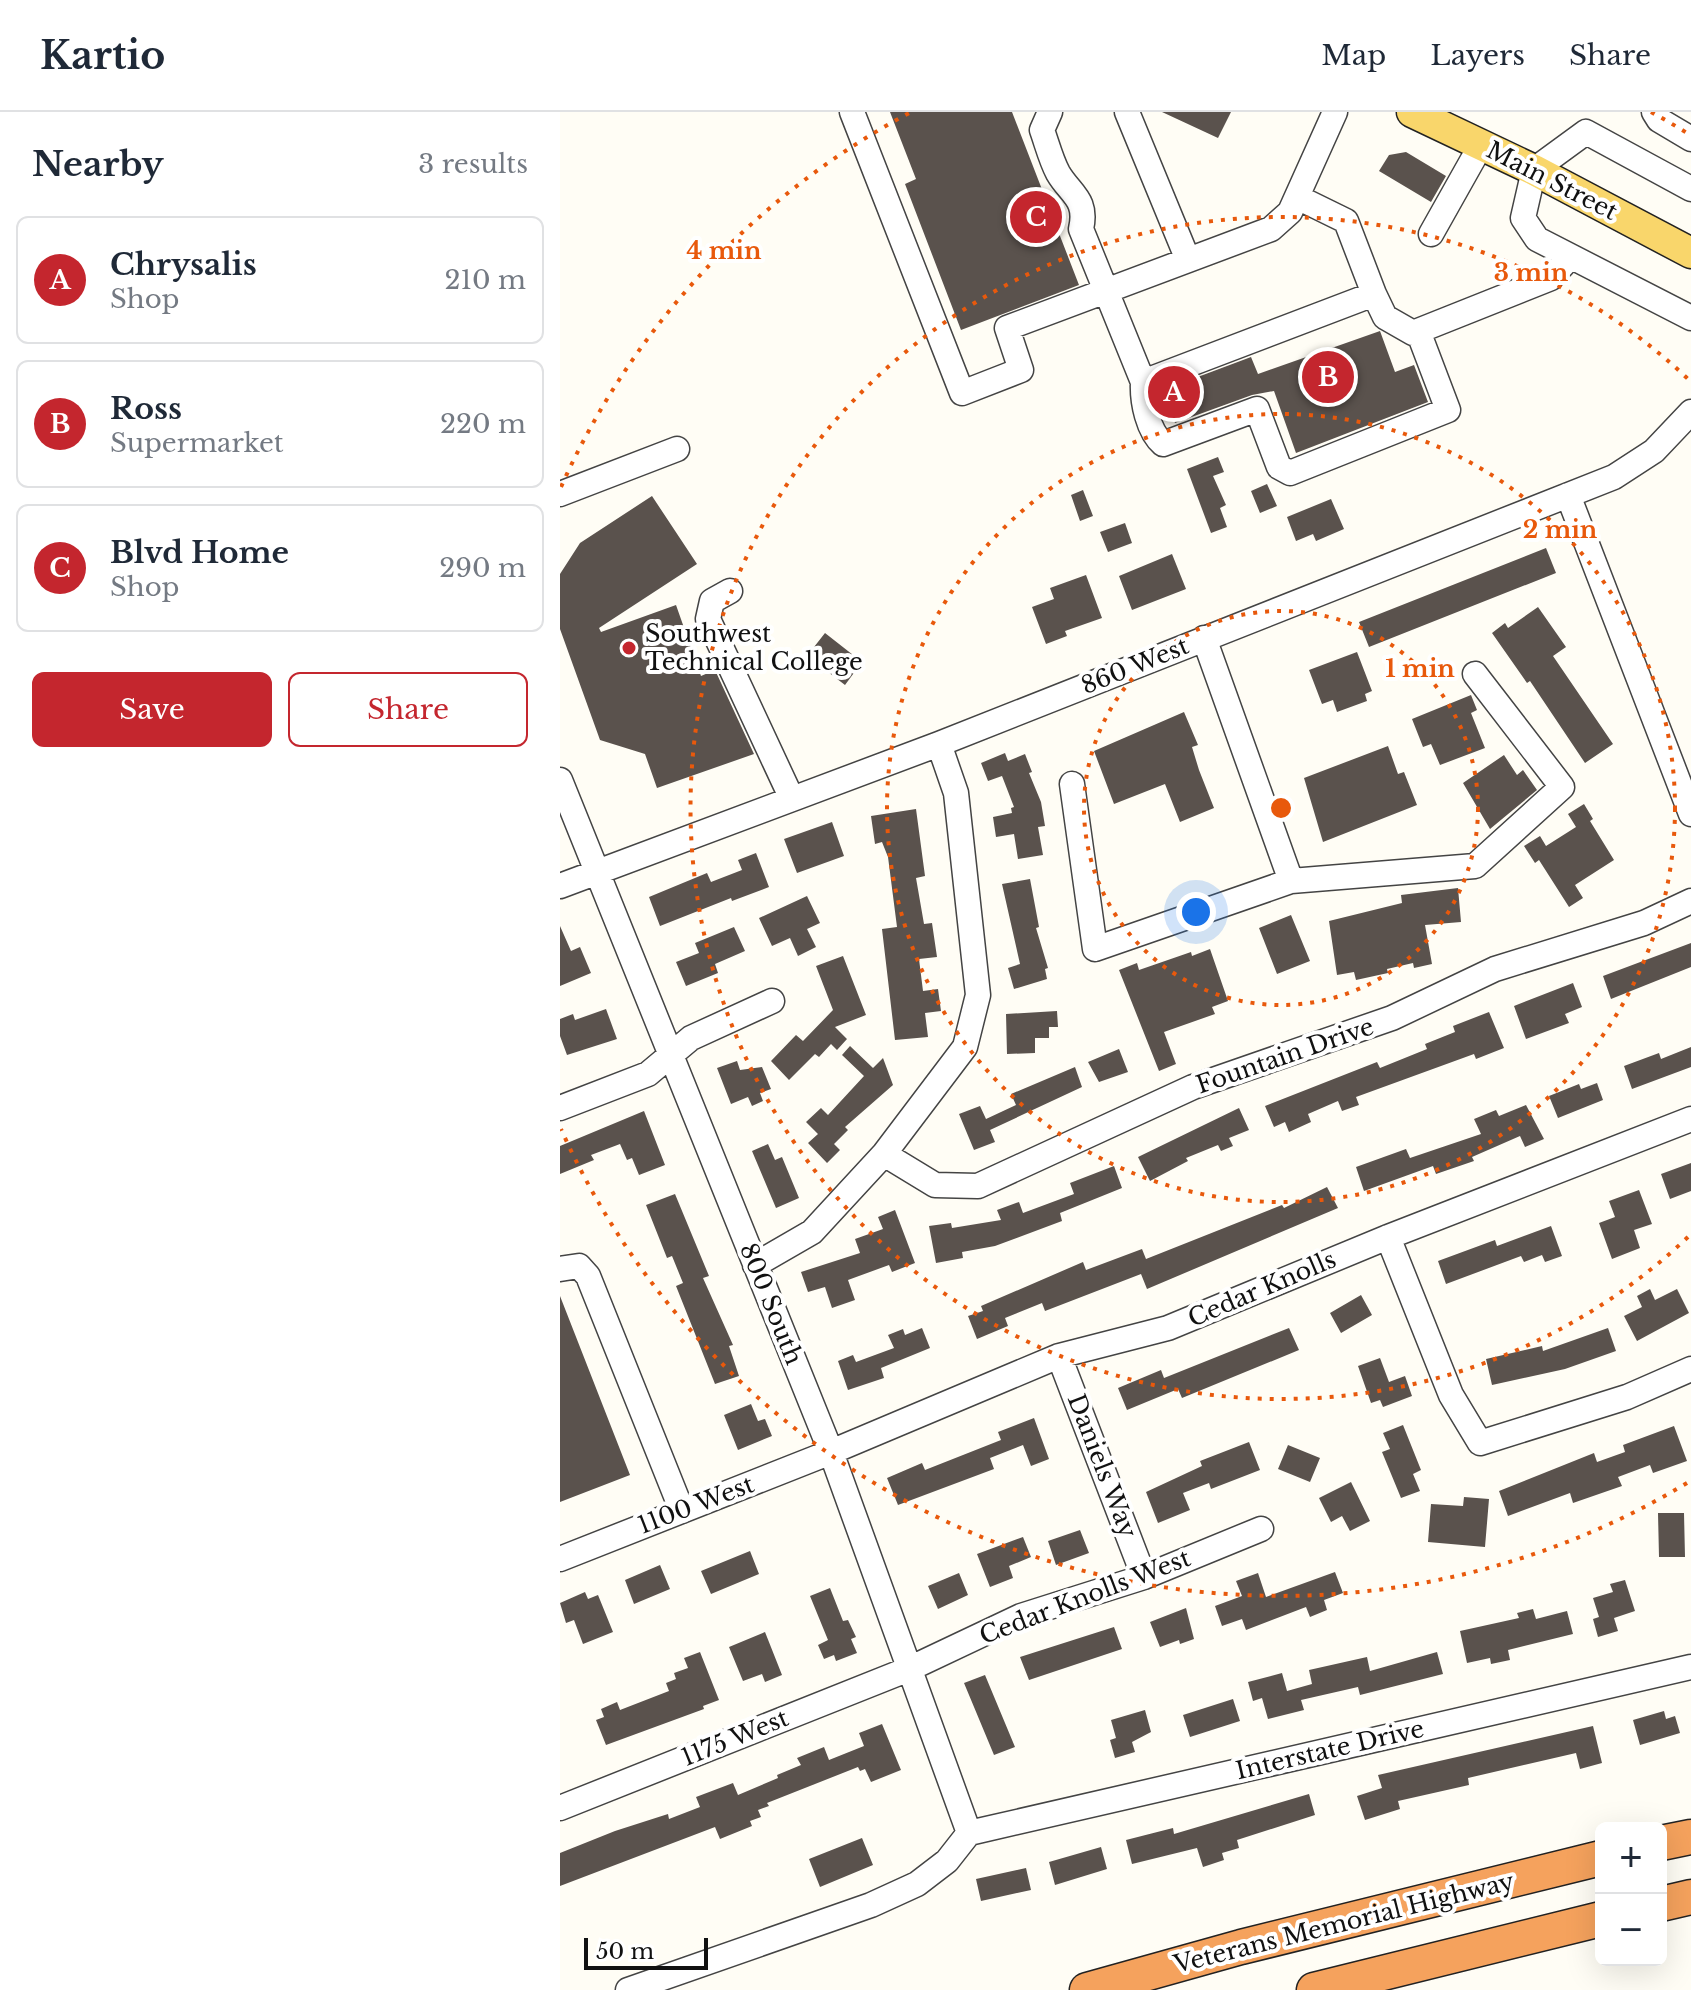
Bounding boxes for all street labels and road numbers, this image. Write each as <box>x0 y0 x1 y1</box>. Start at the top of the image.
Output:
street label: Main Street <box>1482 135 1623 226</box>
street label: 860 West <box>1077 631 1193 700</box>
street label: Fountain Drive <box>1192 1012 1377 1100</box>
street label: 800 South <box>734 1239 809 1369</box>
street label: Cedar Knolls <box>1184 1244 1340 1333</box>
street label: Daniels Way <box>1062 1390 1143 1542</box>
street label: 1100 West <box>634 1469 758 1540</box>
street label: Cedar Knolls West <box>975 1543 1194 1650</box>
street label: 1175 West <box>677 1703 793 1772</box>
street label: Interstate Drive <box>1233 1714 1427 1785</box>
street label: Veterans Memorial Highway <box>1170 1866 1518 1979</box>

